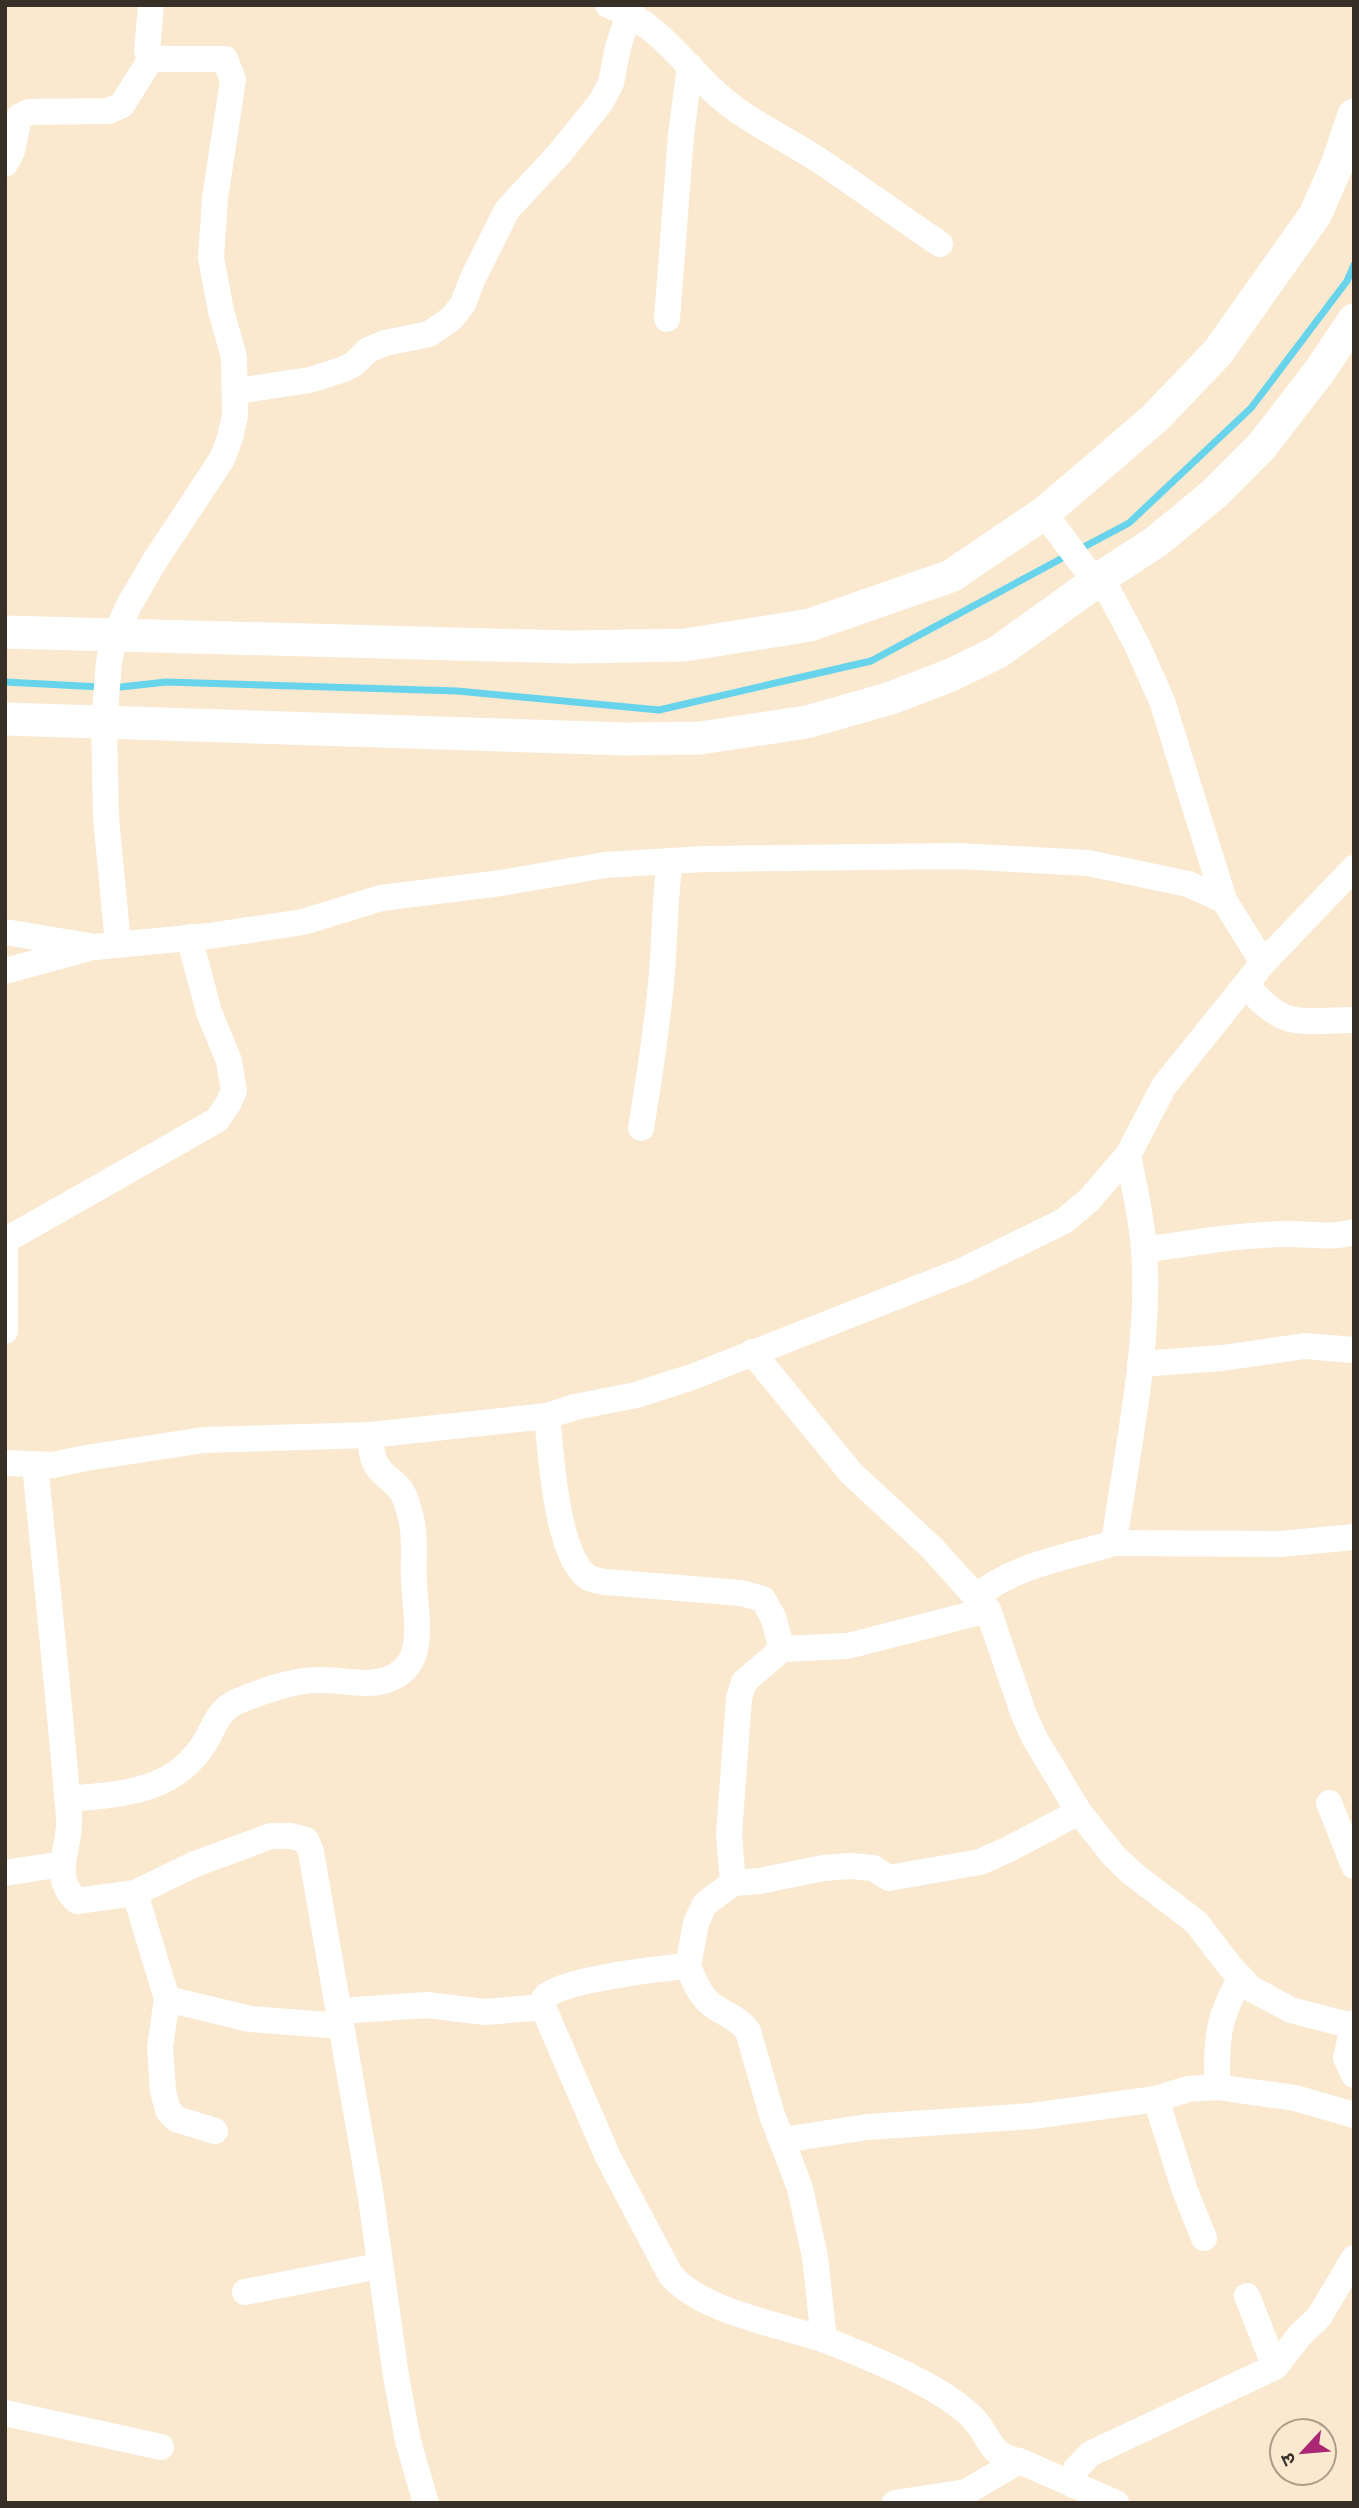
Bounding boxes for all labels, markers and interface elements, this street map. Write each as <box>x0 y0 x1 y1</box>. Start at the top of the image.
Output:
north arrow <box>1268 2417 1338 2487</box>
text: उ <box>1275 2448 1301 2469</box>

